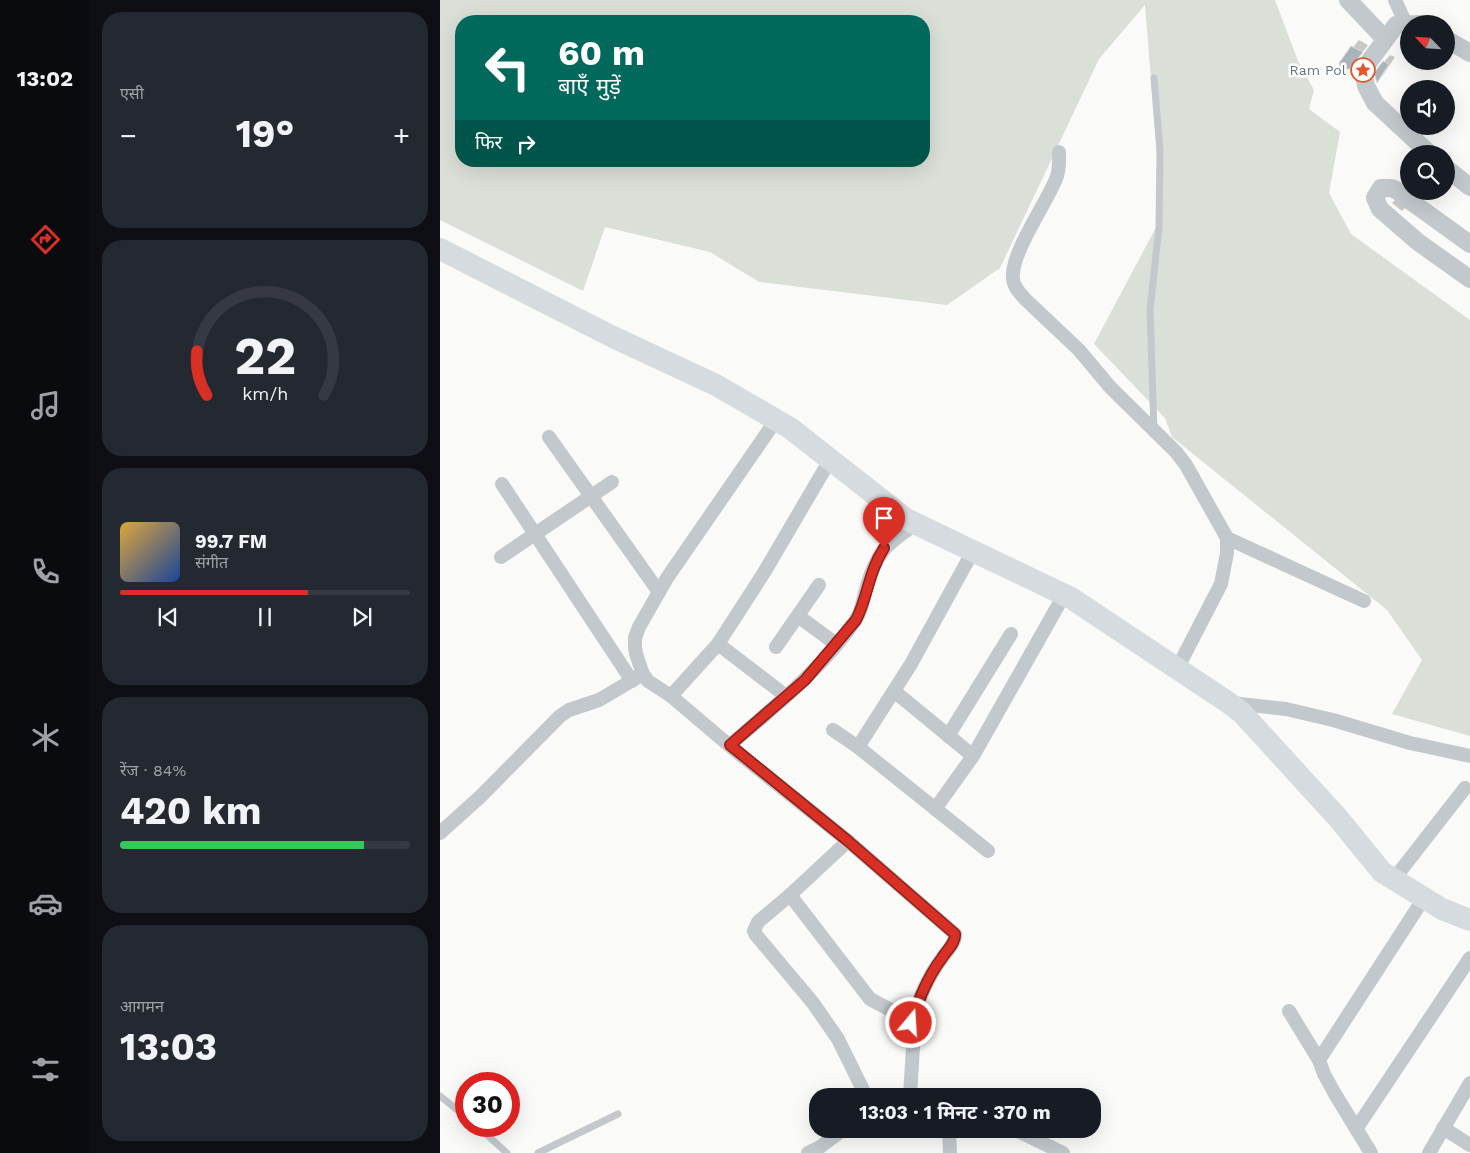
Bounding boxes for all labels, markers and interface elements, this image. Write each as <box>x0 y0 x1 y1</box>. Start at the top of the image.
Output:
north arrow <box>1400 15 1455 70</box>
map controls <box>1400 15 1455 200</box>
text: 60 m <box>558 32 645 74</box>
icon: left <box>475 35 540 100</box>
place icon: Ram Pol <box>1350 57 1376 83</box>
place label: Ram Pol <box>1290 62 1347 78</box>
text: 13:02 <box>17 66 73 91</box>
text: बाएँ मुड़ें <box>558 74 621 99</box>
button: sound <box>1400 80 1455 135</box>
text: एसी <box>120 84 144 103</box>
text: 19° <box>236 112 294 156</box>
text: − <box>120 119 137 152</box>
text: + <box>393 119 410 152</box>
icon: right <box>512 130 540 158</box>
text: फिर <box>475 131 502 154</box>
button: search <box>1400 145 1455 200</box>
icon: directions <box>28 222 63 257</box>
text: 22 <box>234 326 296 387</box>
text: km/h <box>242 383 288 404</box>
icon: music <box>28 388 63 423</box>
pin <box>863 497 905 548</box>
icon: arrive <box>870 504 898 532</box>
text: 99.7 FM <box>195 530 267 553</box>
text: संगीत <box>195 553 228 572</box>
icon: phone <box>28 554 63 589</box>
icon: previous <box>154 603 182 631</box>
icon: pause <box>251 603 279 631</box>
icon: next <box>348 603 376 631</box>
icon: climate <box>28 720 63 755</box>
text: रेंज · 84% <box>120 761 186 780</box>
text: 420 km <box>120 789 261 833</box>
icon: car <box>28 886 63 921</box>
position arrow <box>884 996 936 1048</box>
text: आगमन <box>120 997 164 1016</box>
text: 13:03 <box>120 1025 217 1069</box>
icon: filters <box>28 1052 63 1087</box>
speed limit sign: 30 <box>455 1072 520 1137</box>
text: 13:03 · 1 मिनट · 370 m <box>859 1101 1051 1124</box>

